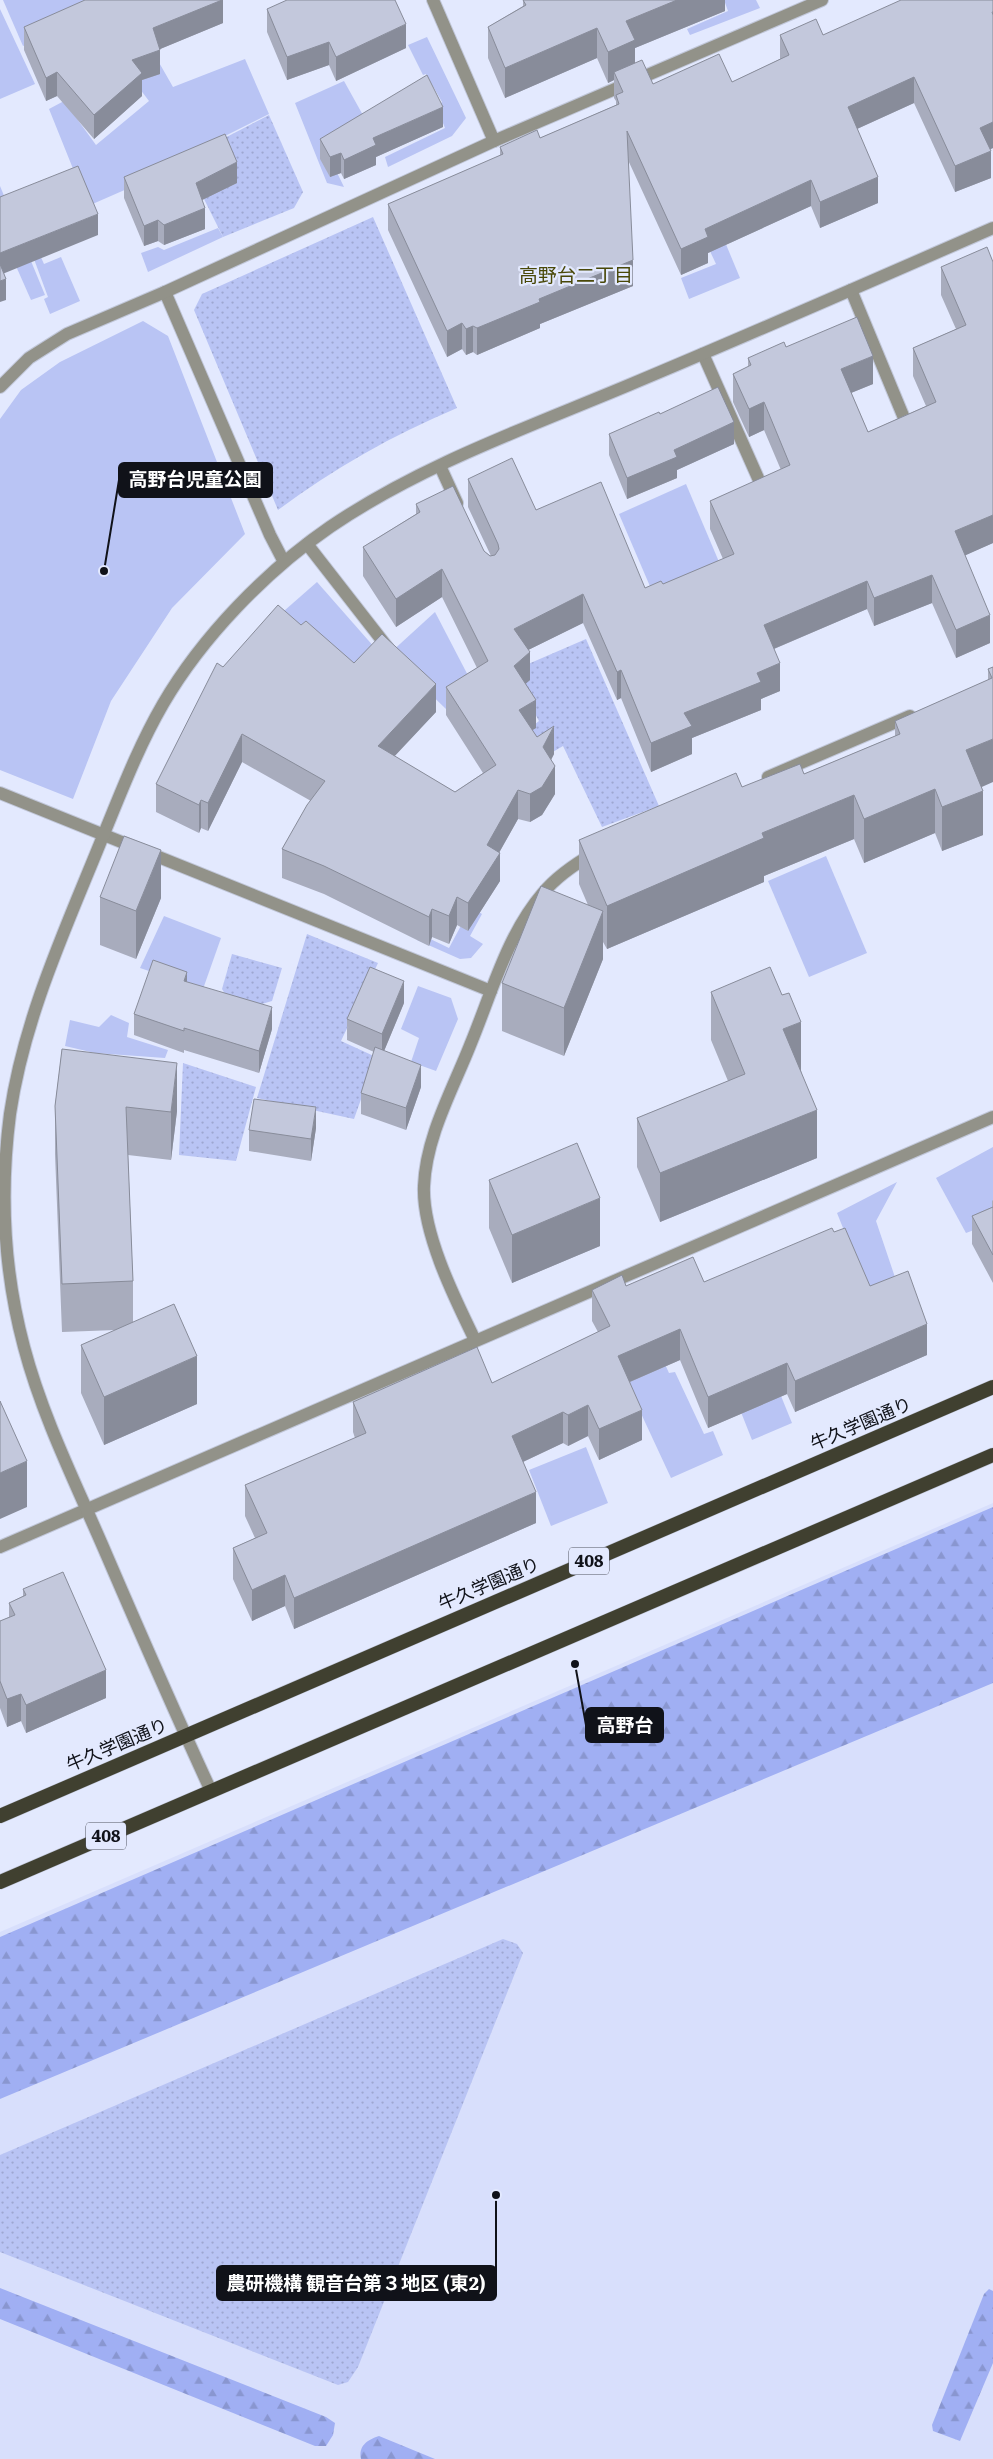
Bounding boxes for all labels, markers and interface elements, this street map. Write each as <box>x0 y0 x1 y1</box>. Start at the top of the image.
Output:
district label: 高野台二丁目 <box>519 260 633 288</box>
callout: 高野台児童公園 <box>119 463 272 497</box>
text: 高野台児童公園 <box>128 464 262 492</box>
street label: 牛久学園通り <box>805 1389 915 1456</box>
road number: 408 <box>569 1548 609 1574</box>
street label: 牛久学園通り <box>433 1549 543 1616</box>
callout: 高野台 <box>586 1708 663 1742</box>
street label: 牛久学園通り <box>61 1710 171 1777</box>
text: 高野台 <box>596 1710 654 1738</box>
road number: 408 <box>86 1822 126 1850</box>
callout: 農研機構 観音台第３地区 (東2) <box>217 2266 496 2300</box>
text: 農研機構 観音台第３地区 (東2) <box>226 2268 486 2296</box>

